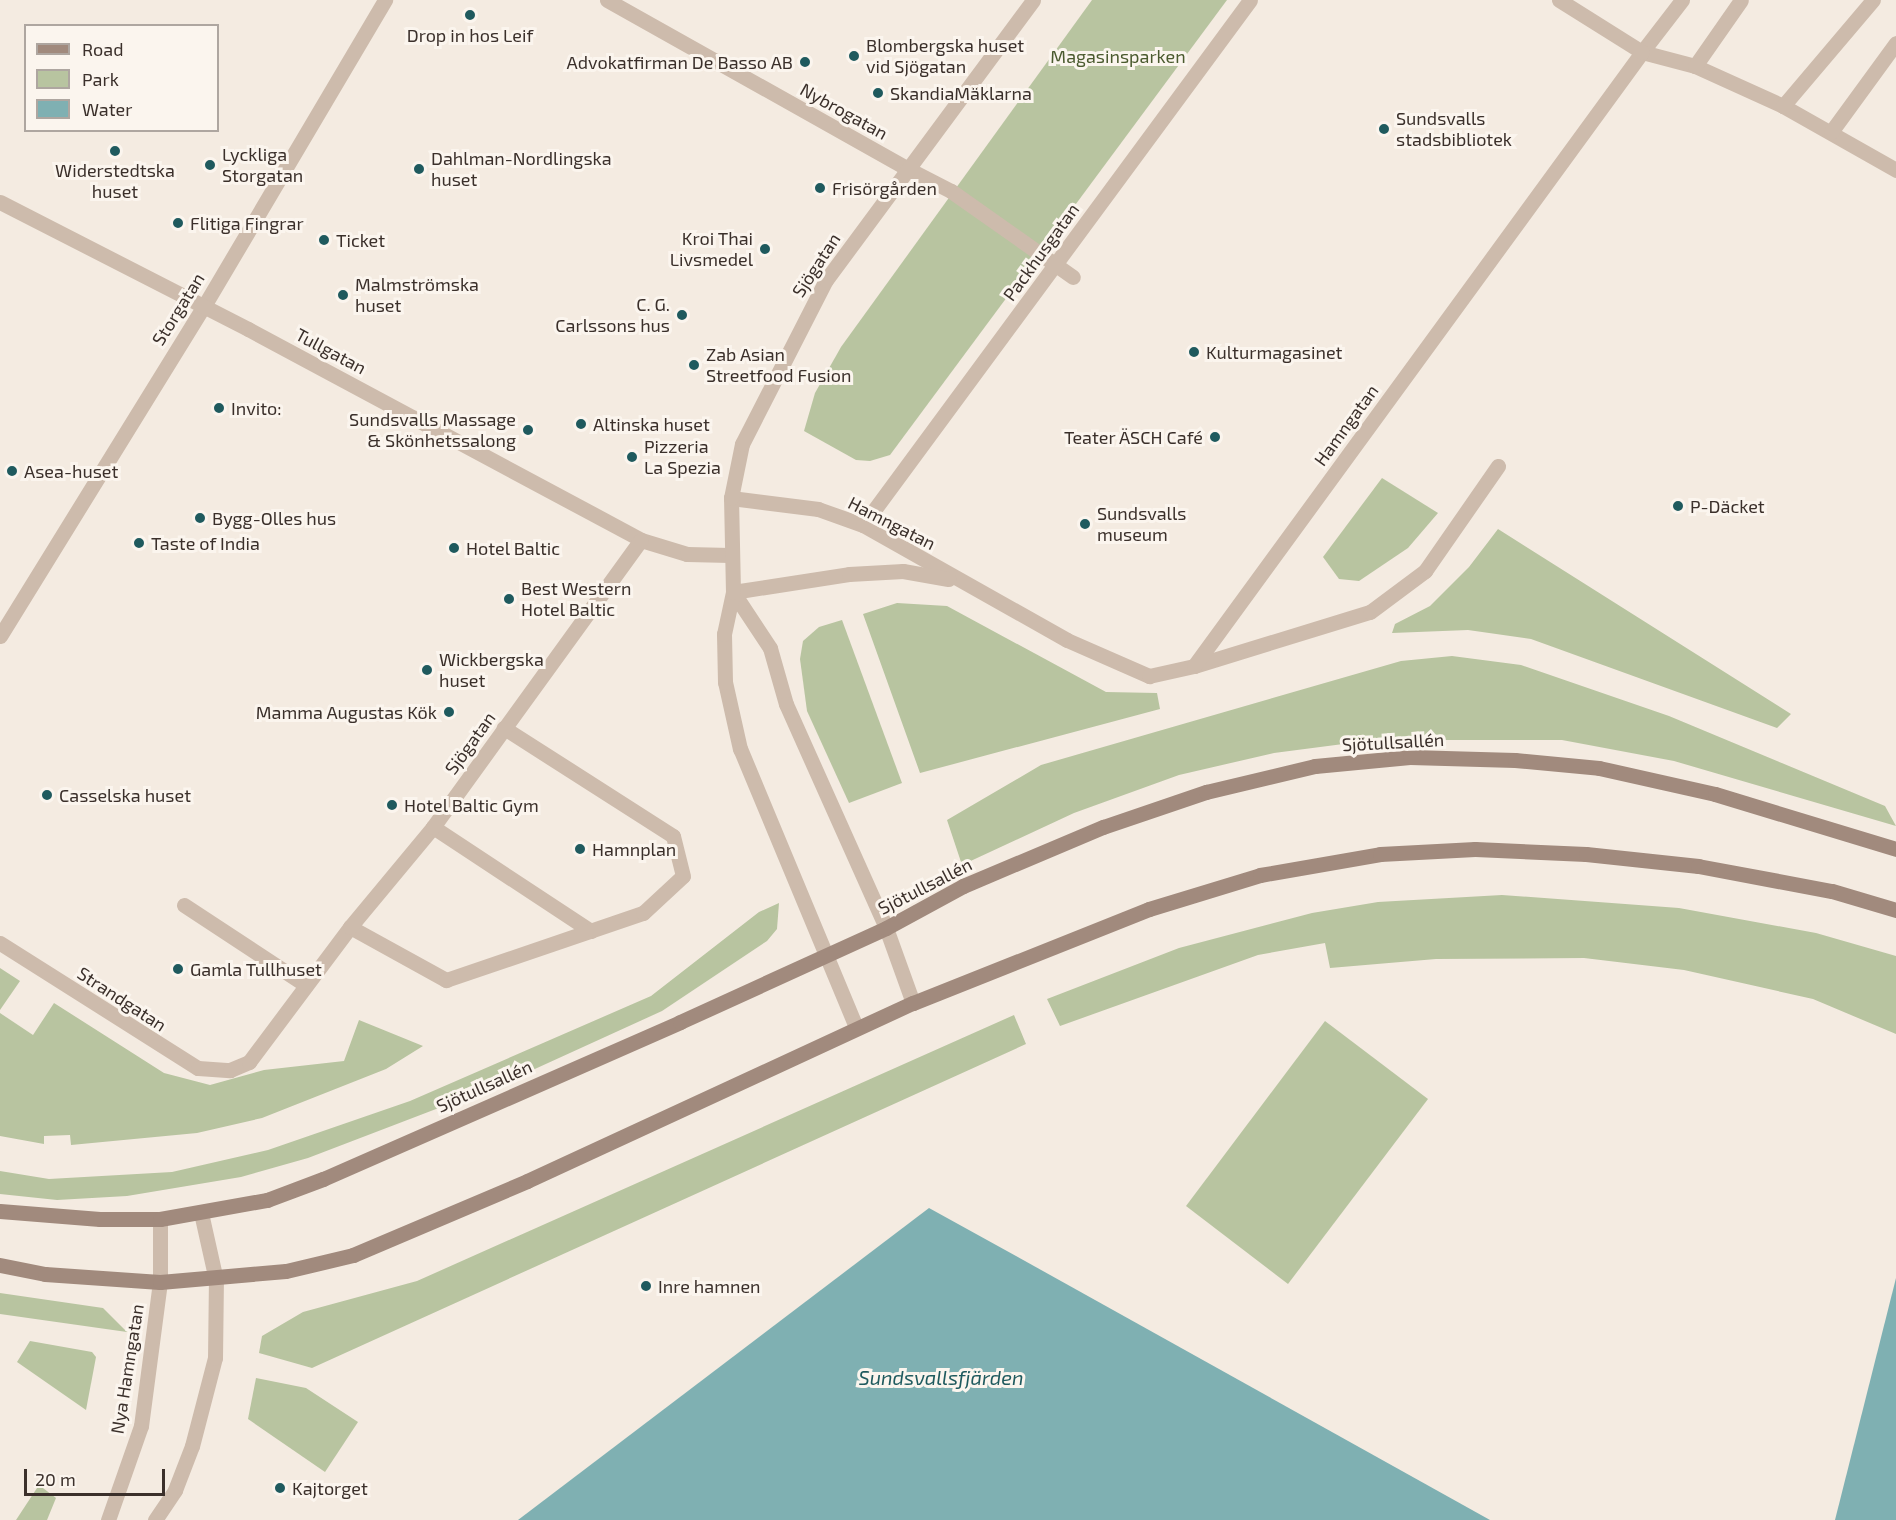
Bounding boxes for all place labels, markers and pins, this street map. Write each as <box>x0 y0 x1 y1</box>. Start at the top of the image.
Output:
marker: Drop in hos Leif <box>463 8 477 22</box>
place label: Drop in hos Leif <box>407 24 533 46</box>
place label: Blombergska huset vid Sjögatan <box>866 35 1024 78</box>
marker: Blombergska huset vid Sjögatan <box>847 49 861 63</box>
place label: Advokatfirman De Basso AB <box>566 51 793 73</box>
marker: Advokatfirman De Basso AB <box>798 55 812 69</box>
place label: SkandiaMäklarna <box>890 82 1032 104</box>
marker: SkandiaMäklarna <box>871 86 885 100</box>
place label: Sundsvalls stadsbibliotek <box>1396 108 1512 150</box>
marker: Sundsvalls stadsbibliotek <box>1377 122 1391 136</box>
marker: Widerstedtska huset <box>108 144 122 158</box>
place label: Lyckliga Storgatan <box>222 144 303 186</box>
place label: Dahlman-Nordlingska huset <box>431 148 612 190</box>
marker: Lyckliga Storgatan <box>203 158 217 172</box>
place label: Widerstedtska huset <box>55 160 175 202</box>
marker: Dahlman-Nordlingska huset <box>412 162 426 176</box>
place label: Frisörgården <box>832 177 937 199</box>
marker: Frisörgården <box>813 181 827 195</box>
place label: Flitiga Fingrar <box>190 212 304 234</box>
marker: Flitiga Fingrar <box>171 216 185 230</box>
place label: Kroi Thai Livsmedel <box>670 228 753 270</box>
place label: Ticket <box>336 229 385 251</box>
marker: Ticket <box>317 233 331 247</box>
marker: Kroi Thai Livsmedel <box>758 242 772 256</box>
place label: Malmströmska huset <box>355 274 479 316</box>
marker: Malmströmska huset <box>336 288 350 302</box>
place label: C. G. Carlssons hus <box>555 294 670 336</box>
marker: C. G. Carlssons hus <box>675 308 689 322</box>
place label: Kulturmagasinet <box>1206 341 1342 363</box>
place label: Zab Asian Streetfood Fusion <box>706 344 851 386</box>
marker: Kulturmagasinet <box>1187 345 1201 359</box>
marker: Zab Asian Streetfood Fusion <box>687 358 701 372</box>
place label: Invito: <box>231 397 282 419</box>
marker: Invito: <box>212 401 226 415</box>
place label: Sundsvalls Massage & Skönhetssalong <box>349 409 516 452</box>
place label: Altinska huset <box>593 413 710 435</box>
marker: Altinska huset <box>574 417 588 431</box>
marker: Sundsvalls Massage & Skönhetssalong <box>521 423 535 437</box>
place label: Teater ÄSCH Café <box>1063 426 1203 448</box>
marker: Teater ÄSCH Café <box>1208 430 1222 444</box>
place label: Pizzeria La Spezia <box>644 436 721 478</box>
marker: Pizzeria La Spezia <box>625 450 639 464</box>
place label: Asea-huset <box>24 460 118 482</box>
marker: Asea-huset <box>5 464 19 478</box>
place label: P-Däcket <box>1690 495 1765 517</box>
marker: P-Däcket <box>1671 499 1685 513</box>
place label: Sundsvalls museum <box>1097 503 1186 546</box>
place label: Bygg-Olles hus <box>212 507 336 529</box>
marker: Bygg-Olles hus <box>193 511 207 525</box>
marker: Sundsvalls museum <box>1078 517 1092 531</box>
place label: Taste of India <box>151 532 260 554</box>
marker: Taste of India <box>132 536 146 550</box>
place label: Hotel Baltic <box>466 537 560 559</box>
marker: Hotel Baltic <box>447 541 461 555</box>
place label: Best Western Hotel Baltic <box>521 578 632 620</box>
marker: Best Western Hotel Baltic <box>502 592 516 606</box>
place label: Wickbergska huset <box>439 649 544 692</box>
marker: Wickbergska huset <box>420 663 434 677</box>
place label: Mamma Augustas Kök <box>255 701 437 723</box>
marker: Mamma Augustas Kök <box>442 705 456 719</box>
place label: Casselska huset <box>59 784 191 806</box>
marker: Casselska huset <box>40 788 54 802</box>
place label: Hotel Baltic Gym <box>404 794 539 816</box>
marker: Hotel Baltic Gym <box>385 798 399 812</box>
place label: Hamnplan <box>592 838 676 860</box>
marker: Hamnplan <box>573 842 587 856</box>
place label: Gamla Tullhuset <box>190 958 322 980</box>
marker: Gamla Tullhuset <box>171 962 185 976</box>
place label: Inre hamnen <box>658 1275 761 1297</box>
marker: Inre hamnen <box>639 1279 653 1293</box>
place label: Kajtorget <box>292 1477 368 1499</box>
marker: Kajtorget <box>273 1481 287 1495</box>

